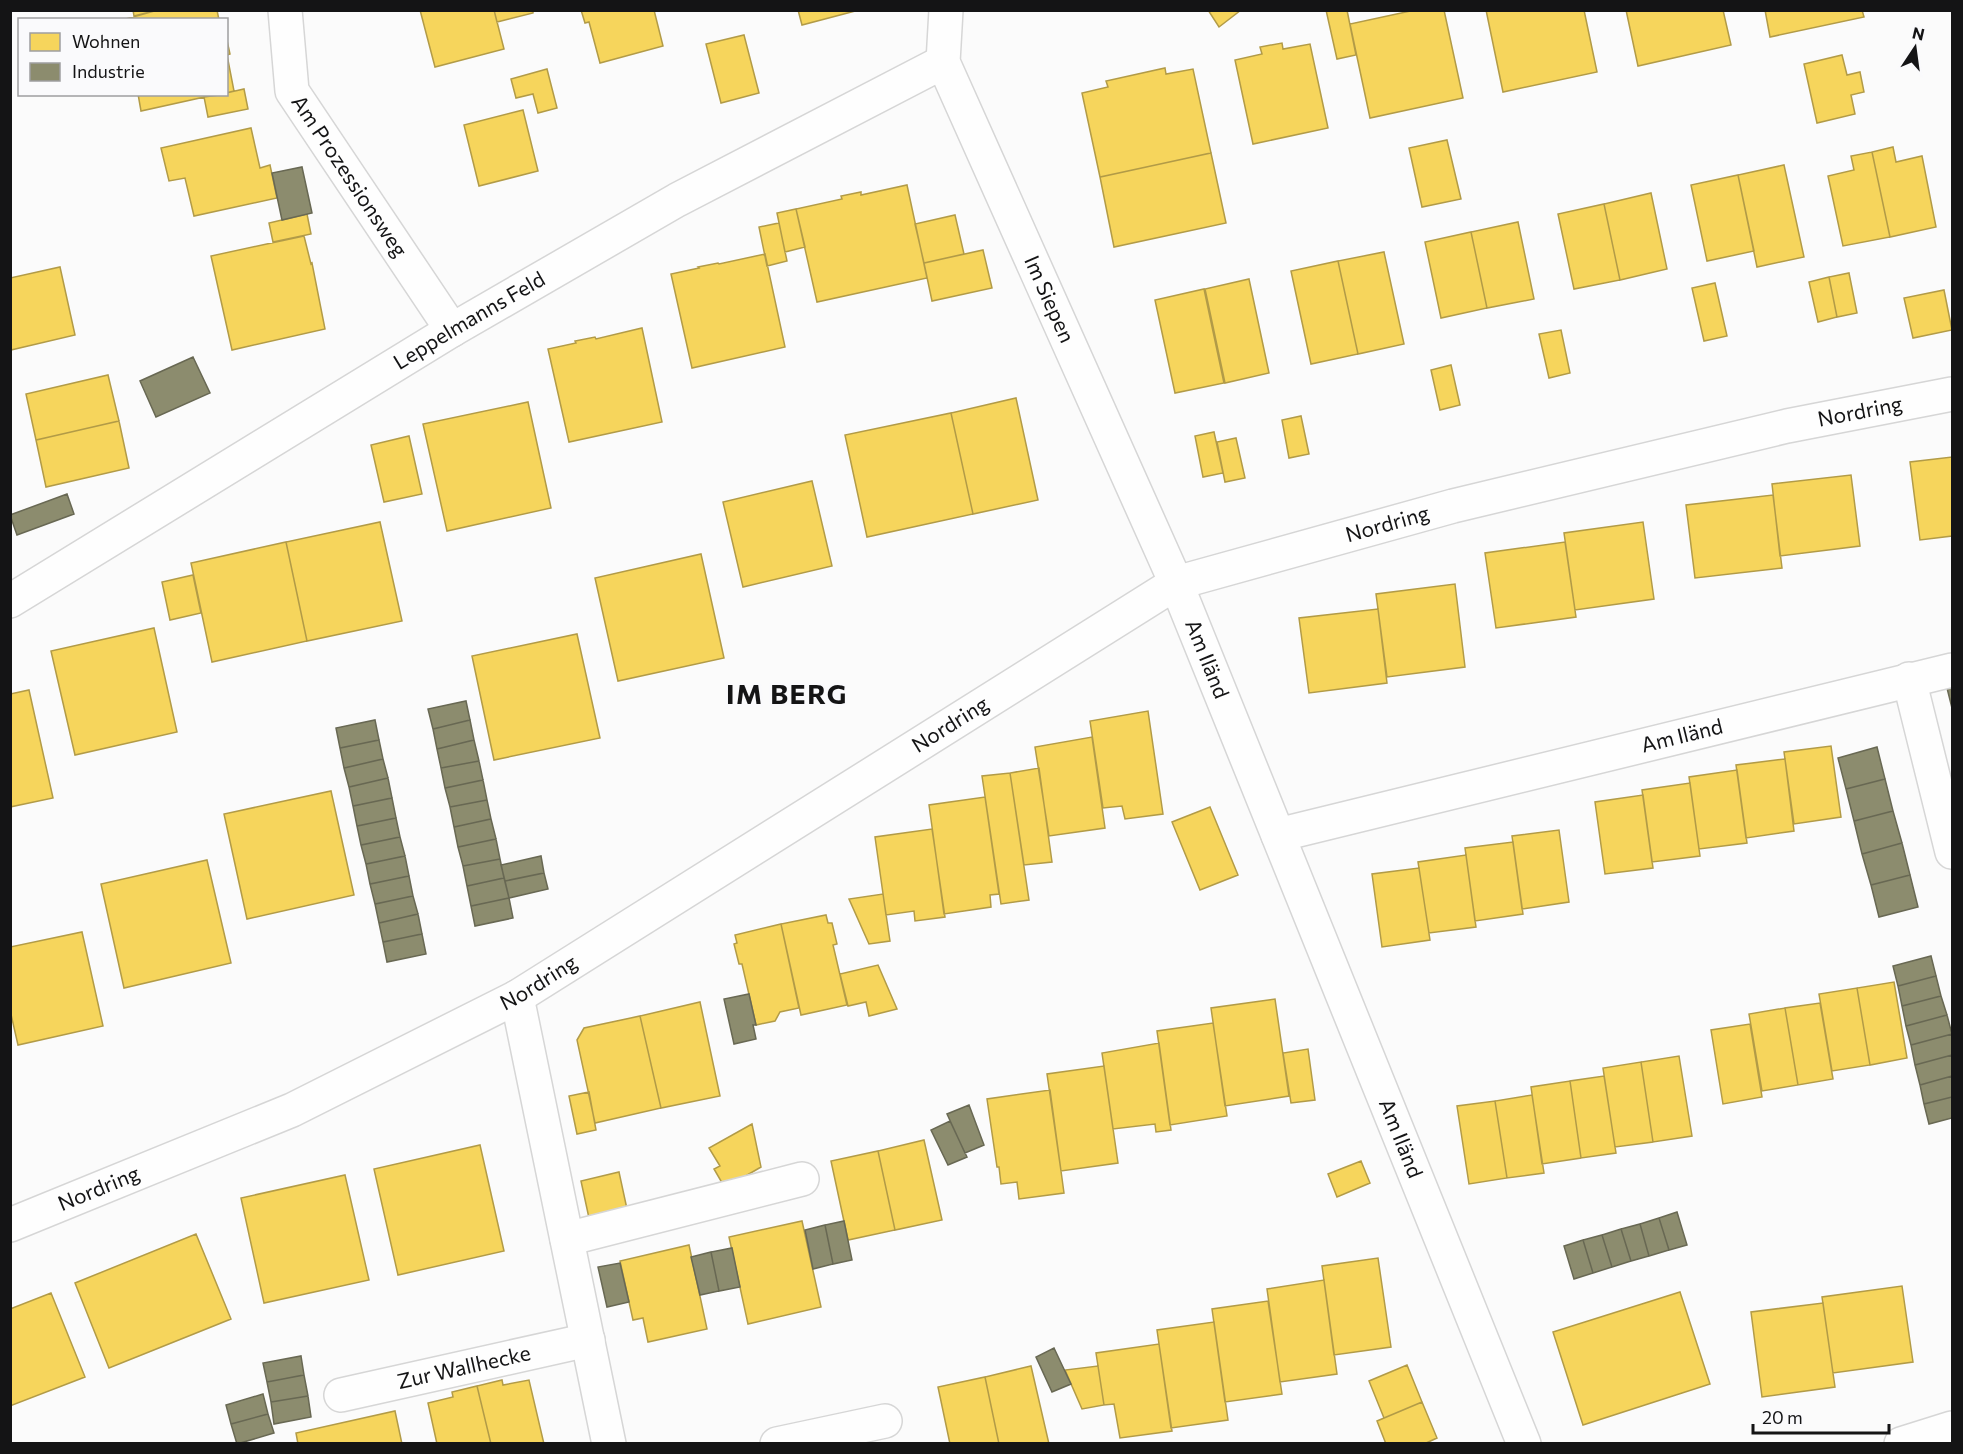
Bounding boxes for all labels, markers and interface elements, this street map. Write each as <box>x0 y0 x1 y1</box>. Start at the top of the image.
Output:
legend <box>18 18 228 96</box>
north arrow <box>1885 18 1945 78</box>
text: N <box>1911 22 1926 44</box>
text: Wohnen <box>72 30 140 52</box>
text: Industrie <box>72 60 145 82</box>
street label: Am Prozessionsweg <box>287 90 413 261</box>
street label: Im Siepen <box>1020 251 1081 346</box>
street label: Leppelmanns Feld <box>388 265 549 374</box>
street label: Nordring <box>1815 390 1904 431</box>
street label: Nordring <box>1342 499 1432 546</box>
street label: Am Iländ <box>1181 615 1235 702</box>
district label: IM BERG <box>726 677 848 710</box>
street label: Nordring <box>906 690 992 757</box>
street label: Am Iländ <box>1638 713 1725 757</box>
street label: Nordring <box>495 949 581 1015</box>
street label: Am Iländ <box>1375 1095 1429 1181</box>
street label: Nordring <box>54 1160 143 1215</box>
street label: Zur Wallhecke <box>395 1339 533 1393</box>
scale bar <box>1753 1397 1890 1435</box>
text: 20 m <box>1762 1406 1803 1428</box>

